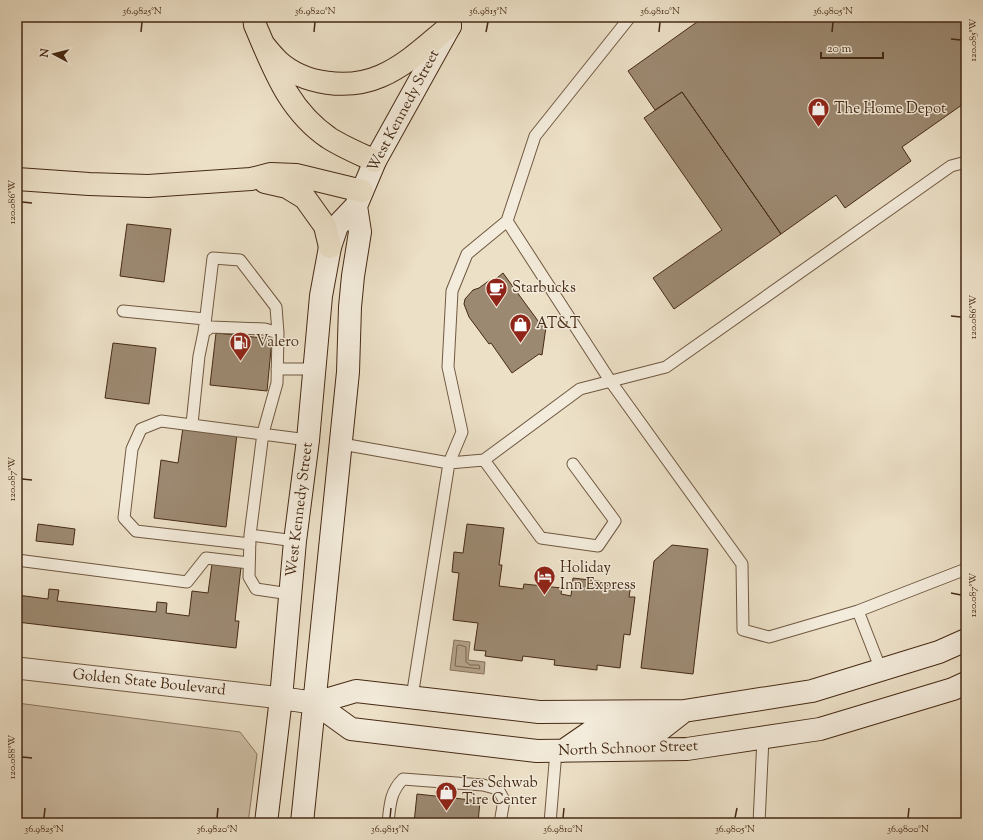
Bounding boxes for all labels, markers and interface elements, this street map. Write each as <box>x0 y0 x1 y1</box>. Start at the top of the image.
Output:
text: 36.9825°N <box>122 4 162 19</box>
text: 36.9820°N <box>294 4 336 19</box>
text: 36.9815°N <box>469 4 507 19</box>
text: 36.9810°N <box>640 4 680 19</box>
text: 36.9805°N <box>813 4 853 19</box>
text: 120.085°W <box>966 19 981 61</box>
north arrow <box>34 34 74 74</box>
scale bar <box>821 34 883 60</box>
text: 20 m <box>827 40 852 58</box>
street label: West Kennedy Street <box>363 46 445 176</box>
text: N <box>36 47 54 59</box>
shop icon: The Home Depot <box>805 96 831 129</box>
place label: The Home Depot <box>834 99 946 120</box>
text: 120.086°W <box>5 180 20 224</box>
cafe icon: Starbucks <box>484 275 510 308</box>
place label: Starbucks <box>512 278 576 299</box>
text: 120.086°W <box>966 295 981 339</box>
shop icon: AT&T <box>508 311 534 344</box>
place label: AT&T <box>536 314 581 335</box>
fuel station icon: Valero <box>227 329 253 362</box>
place label: Valero <box>256 332 299 353</box>
street label: West Kennedy Street <box>281 441 319 579</box>
text: 120.087°W <box>5 457 20 501</box>
place label: Holiday Inn Express <box>560 558 636 596</box>
hotel icon: Holiday Inn Express <box>531 564 557 597</box>
text: 120.087°W <box>966 573 981 617</box>
street label: Golden State Boulevard <box>71 665 227 702</box>
text: 120.088°W <box>5 735 20 779</box>
street label: North Schnoor Street <box>558 736 698 762</box>
place label: Les Schwab Tire Center <box>462 773 538 811</box>
shop icon: Les Schwab Tire Center <box>434 779 460 812</box>
text: 36.9825°N <box>24 822 64 837</box>
text: 36.9820°N <box>196 822 238 837</box>
text: 36.9815°N <box>371 822 409 837</box>
text: 36.9810°N <box>543 822 583 837</box>
text: 36.9805°N <box>715 822 755 837</box>
text: 36.9800°N <box>887 822 929 837</box>

